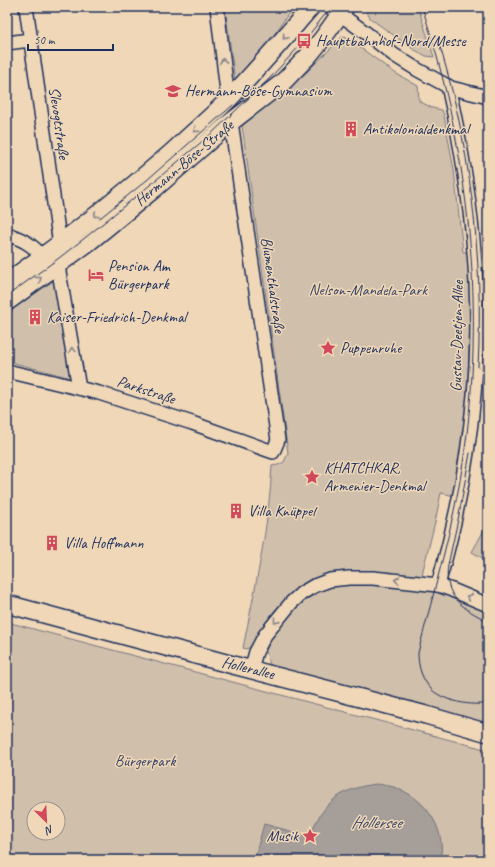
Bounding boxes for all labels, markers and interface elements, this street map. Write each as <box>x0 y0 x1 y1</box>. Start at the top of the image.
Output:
scale bar <box>28 26 113 52</box>
place label: Hauptbahnhof-Nord/Messe <box>316 31 467 51</box>
text: 50 m <box>34 32 56 48</box>
one-way arrow <box>283 32 290 39</box>
bus stop icon: Hauptbahnhof-Nord/Messe <box>295 32 313 50</box>
one-way arrow <box>219 58 228 64</box>
place label: Hermann-Böse-Gymnasium <box>185 81 333 101</box>
school or university icon: Hermann-Böse-Gymnasium <box>164 82 182 100</box>
street label: Slevogtstraße <box>44 86 74 162</box>
street label: Hermann-Böse-Straße <box>130 115 239 210</box>
place label: Antikolonialdenkmal <box>363 119 472 139</box>
building icon: Antikolonialdenkmal <box>342 120 360 138</box>
one-way arrow <box>193 126 200 133</box>
one-way arrow <box>94 210 101 217</box>
street label: Blumenthalstraße <box>256 236 290 336</box>
place label: Pension Am Bürgerpark <box>108 256 172 294</box>
hotel icon: Pension Am Bürgerpark <box>87 266 105 284</box>
one-way arrow <box>34 277 41 284</box>
street label: Gustav-Deetjen-Allee <box>446 278 468 392</box>
park label: Nelson-Mandela-Park <box>309 280 428 300</box>
place label: Kaiser-Friedrich-Denkmal <box>47 307 189 327</box>
building icon: Kaiser-Friedrich-Denkmal <box>26 308 44 326</box>
place label: Puppenruhe <box>340 338 403 358</box>
place icon: Puppenruhe <box>319 339 337 357</box>
one-way arrow <box>68 347 77 353</box>
street label: Parkstraße <box>114 371 179 409</box>
place label: KHATCHKAR, Armenier-Denkmal <box>324 458 428 496</box>
place icon: KHATCHKAR, Armenier-Denkmal <box>303 468 321 486</box>
place label: Villa Knüppel <box>248 501 318 521</box>
building icon: Villa Knüppel <box>227 502 245 520</box>
place label: Villa Hoffmann <box>64 533 144 553</box>
building icon: Villa Hoffmann <box>43 534 61 552</box>
one-way arrow <box>394 576 400 585</box>
one-way arrow <box>466 594 473 602</box>
one-way arrow <box>273 617 280 624</box>
street label: Hollerallee <box>220 652 278 685</box>
park label: Bürgerpark <box>115 751 177 771</box>
north arrow <box>26 801 66 841</box>
water label: Hollersee <box>351 812 403 833</box>
text: N <box>42 822 56 839</box>
place label: Musik <box>266 826 299 846</box>
place icon: Musik <box>301 827 319 845</box>

